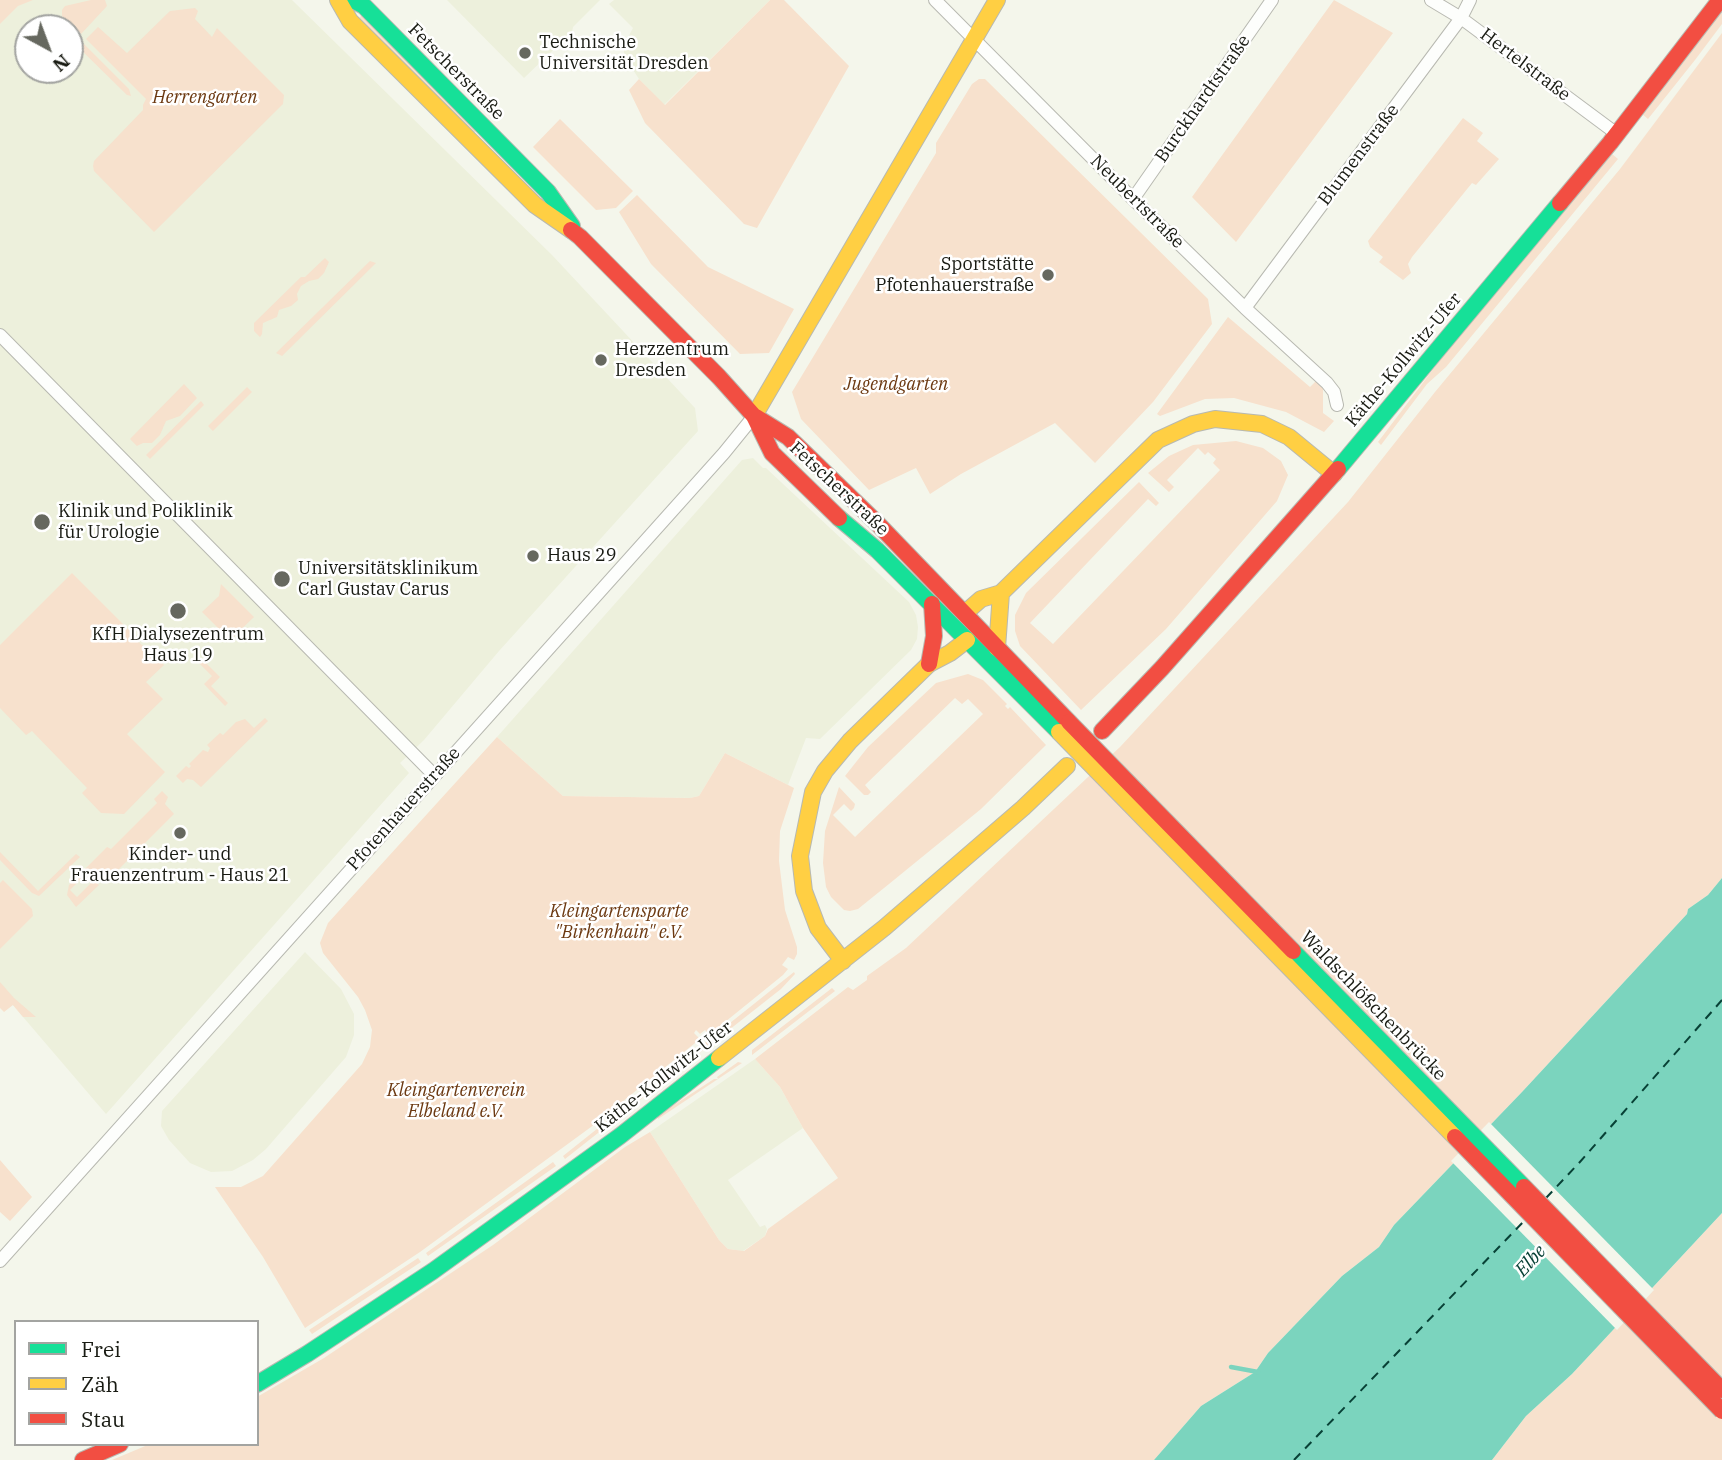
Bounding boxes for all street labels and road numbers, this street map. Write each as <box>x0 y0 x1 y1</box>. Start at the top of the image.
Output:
street label: Fetscherstraße <box>403 19 509 125</box>
street label: Hertelstraße <box>1476 24 1574 106</box>
street label: Burckhardtstraße <box>1151 31 1255 167</box>
street label: Blumenstraße <box>1314 100 1404 210</box>
street label: Neubertstraße <box>1086 151 1188 253</box>
street label: Käthe-Kollwitz-Ufer <box>1342 289 1466 431</box>
street label: Fetscherstraße <box>785 438 893 540</box>
street label: Pfotenhauerstraße <box>343 743 465 875</box>
street label: Waldschlößchenbrücke <box>1296 927 1450 1085</box>
street label: Käthe-Kollwitz-Ufer <box>591 1017 737 1137</box>

